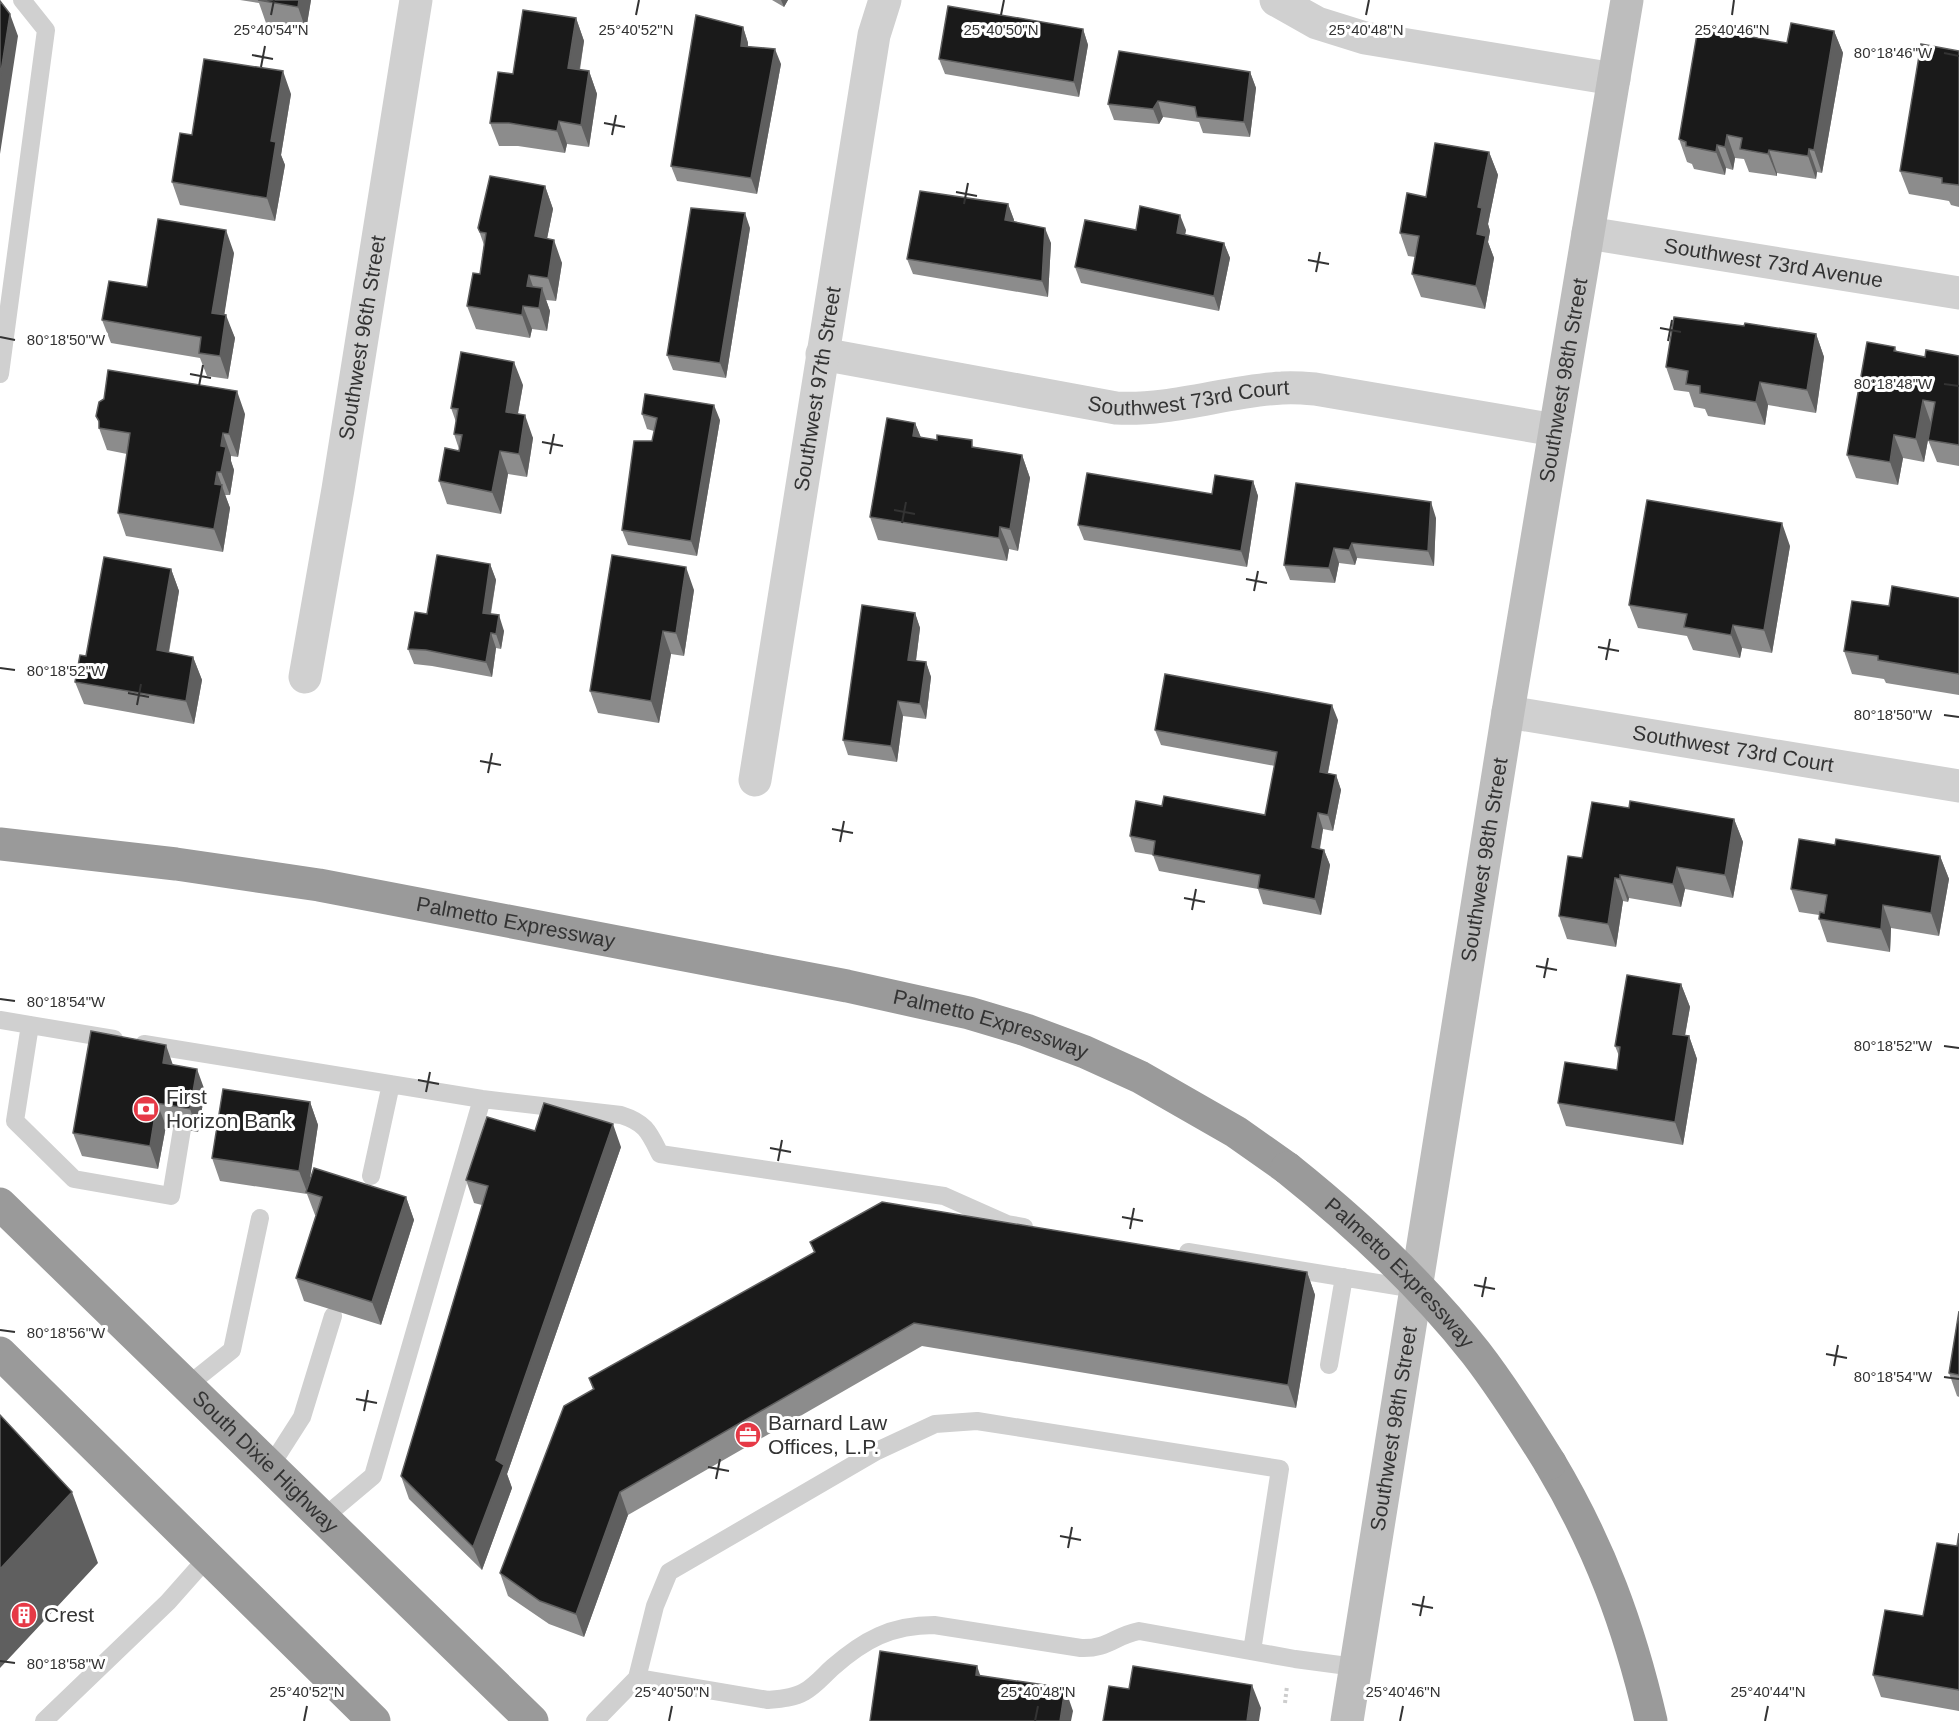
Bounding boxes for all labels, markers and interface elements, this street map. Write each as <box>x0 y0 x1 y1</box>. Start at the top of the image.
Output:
text: 25°40'54"N <box>233 21 309 38</box>
text: 25°40'52"N <box>598 21 674 38</box>
text: 25°40'50"N <box>963 21 1039 38</box>
text: 25°40'48"N <box>1328 21 1404 38</box>
text: 25°40'46"N <box>1694 21 1770 38</box>
text: 80°18'46"W <box>1854 44 1933 61</box>
street label: Southwest 73rd Avenue <box>1662 233 1885 292</box>
street label: Southwest 96th Street <box>334 234 389 442</box>
street label: Southwest 98th Street <box>1535 276 1591 484</box>
street label: Southwest 97th Street <box>789 285 845 493</box>
text: 80°18'50"W <box>27 331 106 348</box>
text: 80°18'48"W <box>1854 375 1933 392</box>
street label: Southwest 73rd Court <box>1086 376 1290 419</box>
text: 80°18'52"W <box>27 662 106 679</box>
text: 80°18'50"W <box>1854 706 1933 723</box>
street label: Southwest 73rd Court <box>1631 721 1835 776</box>
street label: Southwest 98th Street <box>1456 756 1512 964</box>
street label: Palmetto Expressway <box>414 892 618 953</box>
street label: Palmetto Expressway <box>891 985 1092 1063</box>
text: 80°18'54"W <box>27 993 106 1010</box>
text: 80°18'52"W <box>1854 1037 1933 1054</box>
place label: First Horizon Bank <box>166 1085 293 1132</box>
bank icon: First Horizon Bank <box>131 1094 161 1124</box>
street label: Palmetto Expressway <box>1321 1193 1479 1352</box>
text: 80°18'56"W <box>27 1324 106 1341</box>
street label: Southwest 98th Street <box>1365 1325 1421 1533</box>
text: 80°18'54"W <box>1854 1368 1933 1385</box>
street label: South Dixie Highway <box>188 1386 344 1538</box>
place label: Barnard Law Offices, L.P. <box>768 1411 888 1458</box>
office icon: Barnard Law Offices, L.P. <box>733 1420 763 1450</box>
building icon: Crest <box>9 1600 39 1630</box>
place label: Crest <box>44 1603 94 1626</box>
text: 80°18'58"W <box>27 1655 106 1672</box>
text: 25°40'52"N <box>269 1683 345 1700</box>
text: 25°40'50"N <box>634 1683 710 1700</box>
text: 25°40'48"N <box>1000 1683 1076 1700</box>
text: 25°40'46"N <box>1365 1683 1441 1700</box>
text: 25°40'44"N <box>1730 1683 1806 1700</box>

